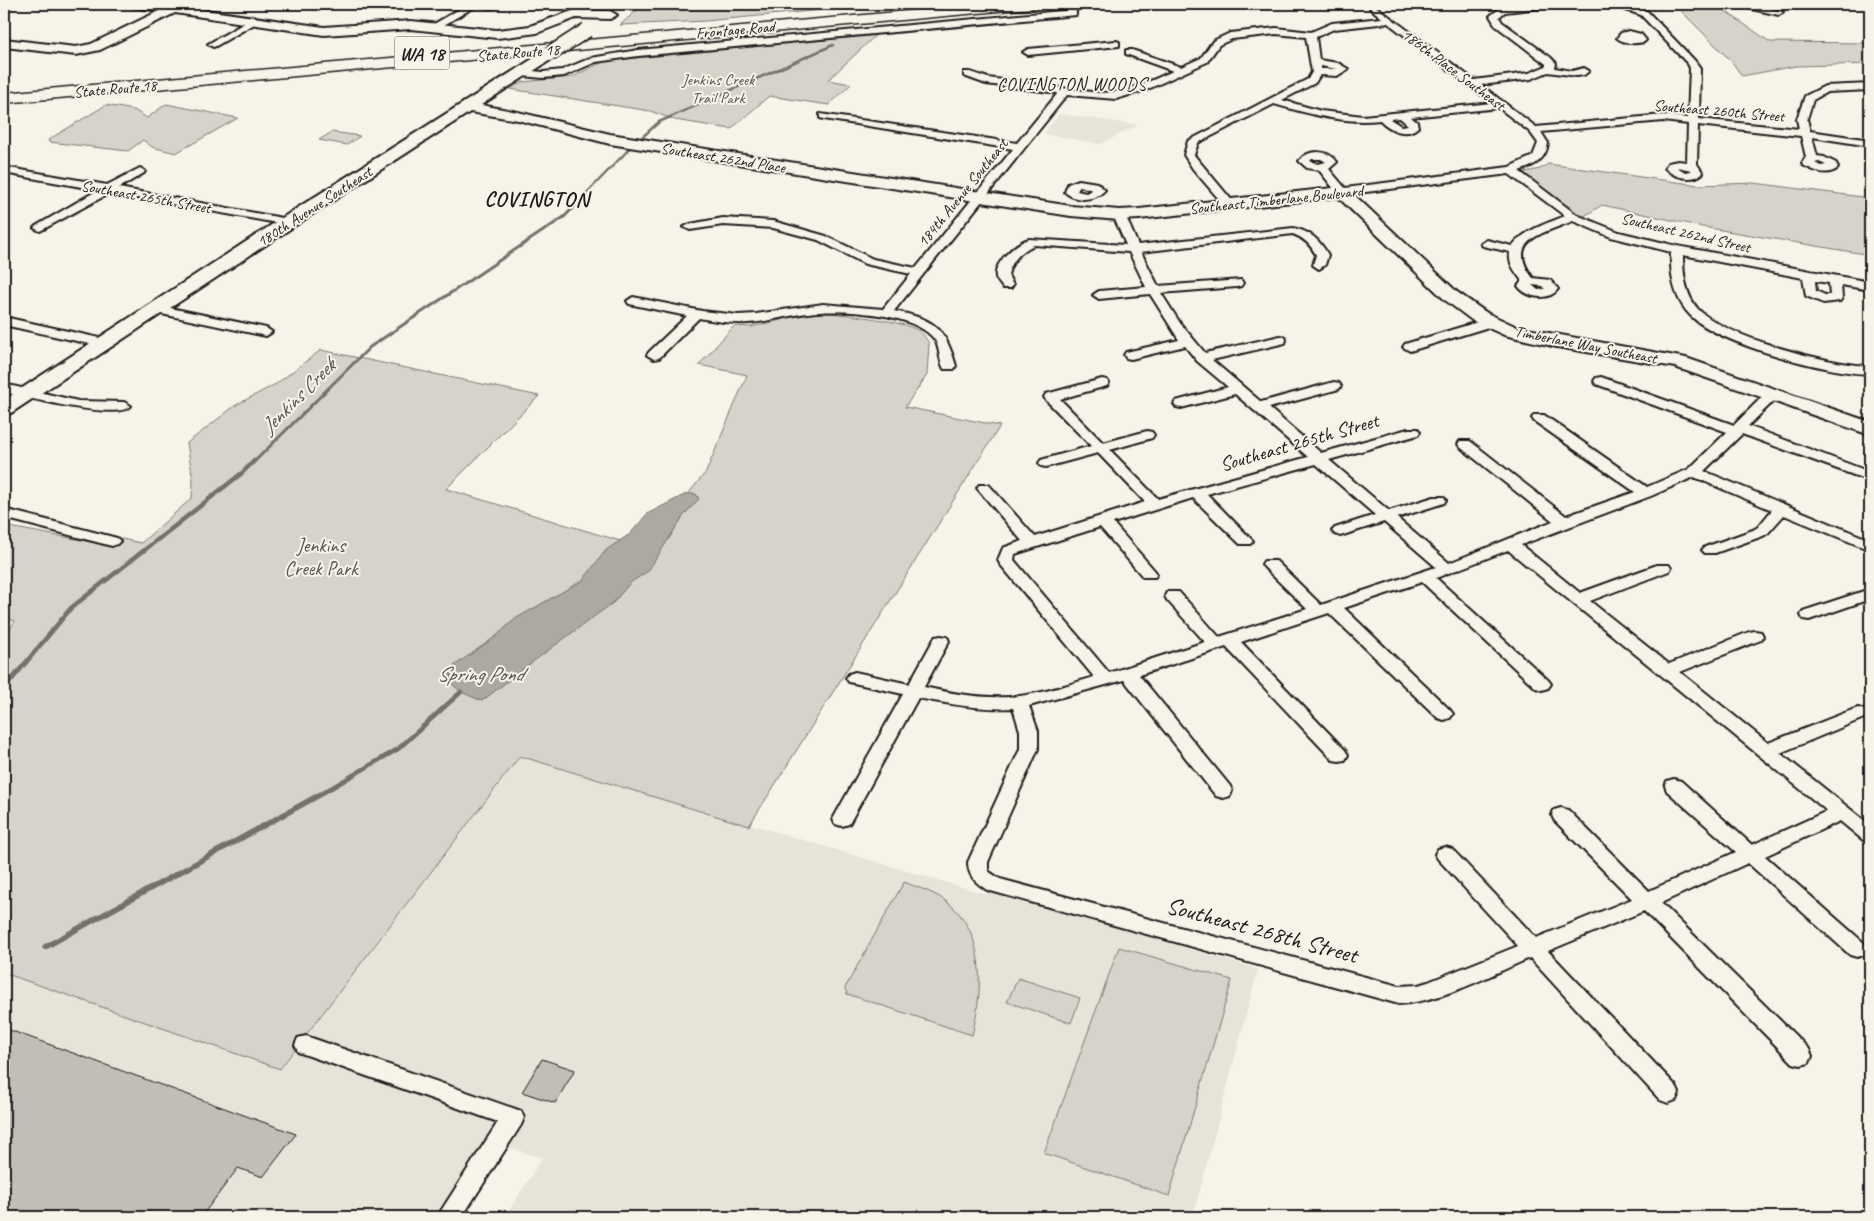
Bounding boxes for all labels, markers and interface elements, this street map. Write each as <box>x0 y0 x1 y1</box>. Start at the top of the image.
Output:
street label: Frontage Road <box>695 16 778 43</box>
street label: 186th Place Southeast <box>1398 24 1510 116</box>
road number: WA 18 <box>394 36 450 70</box>
street label: State Route 18 <box>476 39 562 67</box>
park label: Jenkins Creek Trail Park <box>681 70 755 108</box>
district label: COVINGTON WOODS <box>997 73 1149 95</box>
street label: State Route 18 <box>73 75 159 103</box>
street label: Southeast 260th Street <box>1653 95 1787 127</box>
street label: 184th Avenue Southeast <box>913 133 1014 251</box>
street label: Southeast 262nd Place <box>659 138 788 178</box>
street label: 180th Avenue Southeast <box>253 161 377 252</box>
street label: Southeast 265th Street <box>80 176 214 219</box>
street label: Southeast Timberlane Boulevard <box>1188 181 1367 219</box>
district label: COVINGTON <box>484 186 593 212</box>
street label: Southeast 262nd Street <box>1619 208 1754 258</box>
street label: Timberlane Way Southeast <box>1513 321 1660 369</box>
water label: Jenkins Creek <box>254 350 344 440</box>
street label: Southeast 265th Street <box>1217 407 1384 477</box>
park label: Jenkins Creek Park <box>285 533 359 581</box>
water label: Spring Pond <box>437 661 530 687</box>
street label: Southeast 268th Street <box>1163 890 1363 970</box>

